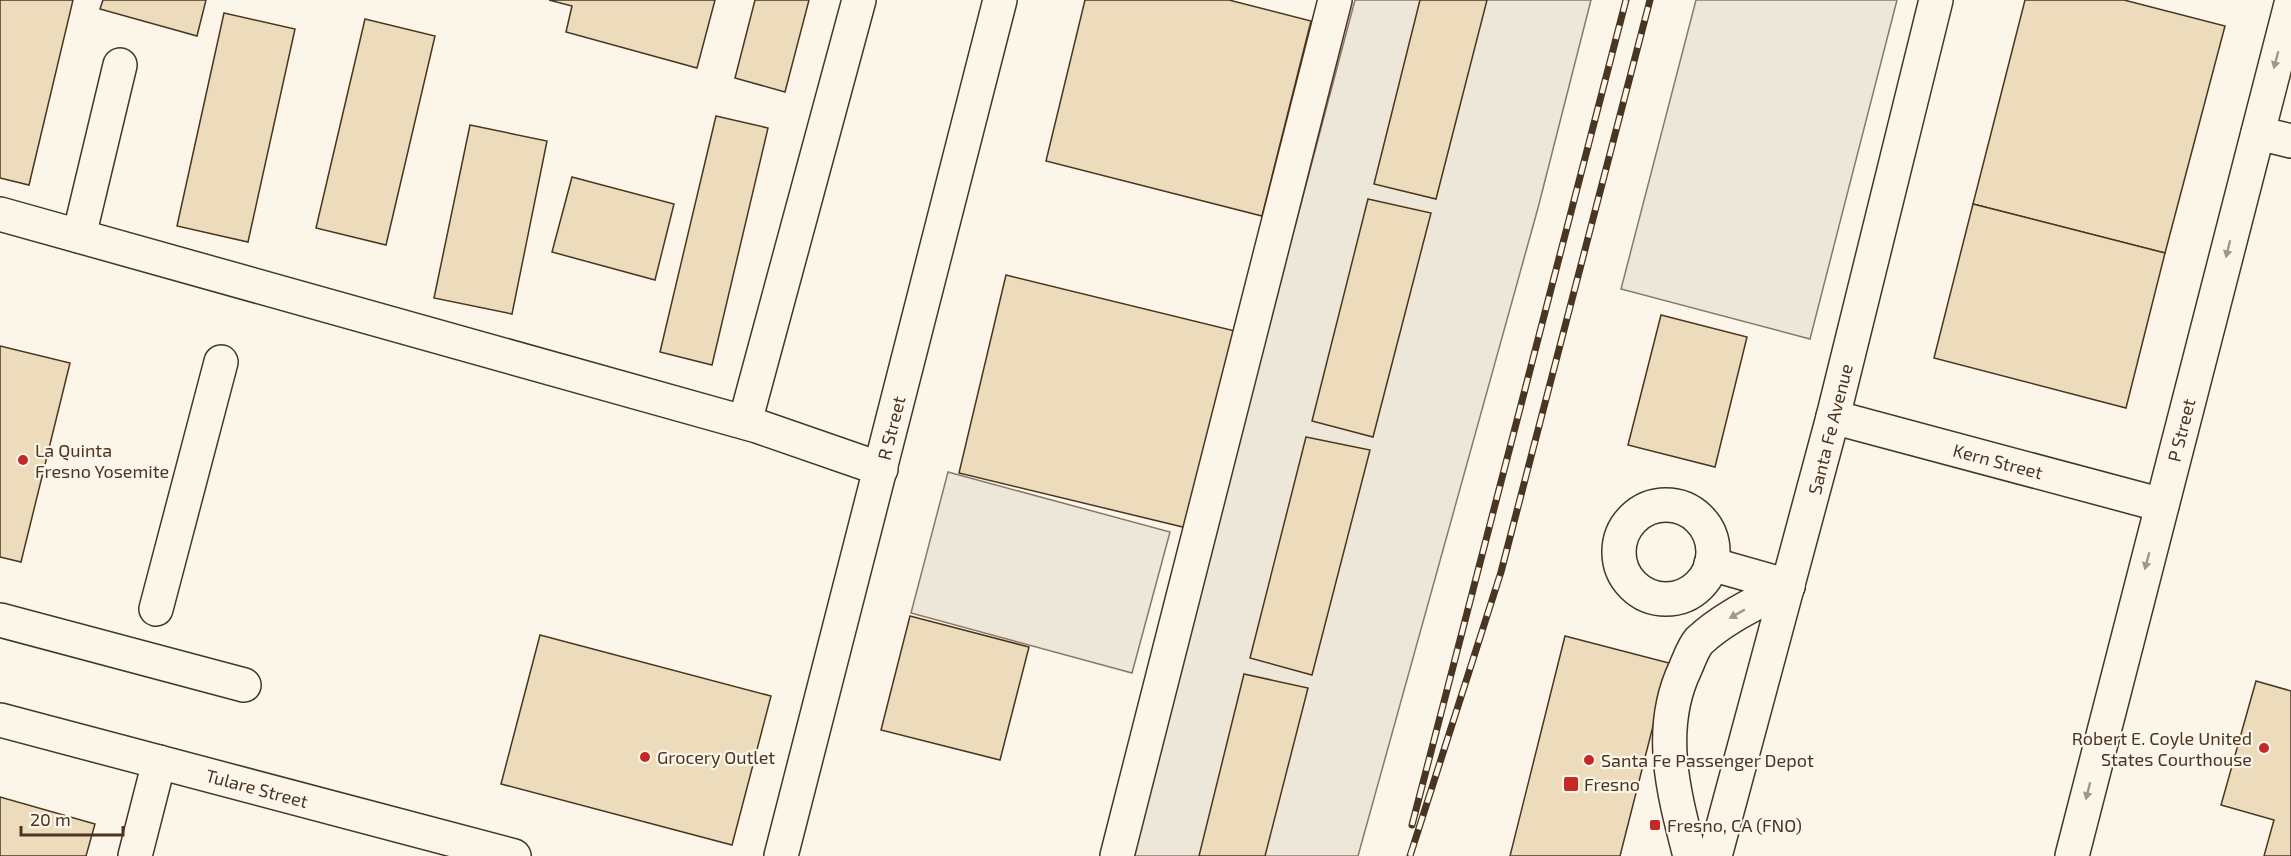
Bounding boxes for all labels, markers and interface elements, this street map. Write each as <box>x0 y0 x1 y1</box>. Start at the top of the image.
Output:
one-way arrow <box>2271 51 2281 69</box>
one-way arrow <box>2222 240 2232 258</box>
street label: Santa Fe Avenue <box>1803 361 1857 497</box>
street label: R Street <box>872 394 910 462</box>
street label: P Street <box>2163 396 2199 464</box>
street label: Kern Street <box>1951 438 2045 484</box>
place label: La Quinta Fresno Yosemite <box>35 439 169 482</box>
marker: La Quinta Fresno Yosemite <box>16 453 30 467</box>
one-way arrow <box>2142 552 2152 570</box>
one-way arrow <box>1729 609 1746 619</box>
place label: Robert E. Coyle United States Courthouse <box>2072 727 2252 770</box>
marker: Robert E. Coyle United States Courthouse <box>2257 741 2271 755</box>
place label: Grocery Outlet <box>657 746 775 768</box>
place label: Santa Fe Passenger Depot <box>1601 749 1814 771</box>
marker: Grocery Outlet <box>638 750 652 764</box>
marker: Santa Fe Passenger Depot <box>1582 753 1596 767</box>
street label: Tulare Street <box>203 764 311 812</box>
place label: Fresno <box>1584 773 1640 795</box>
marker: Fresno <box>1562 775 1580 793</box>
one-way arrow <box>2083 782 2093 800</box>
scale bar <box>21 799 123 837</box>
text: 20 m <box>30 808 71 830</box>
place label: Fresno, CA (FNO) <box>1667 814 1802 836</box>
marker: Fresno, CA (FNO) <box>1648 818 1662 832</box>

